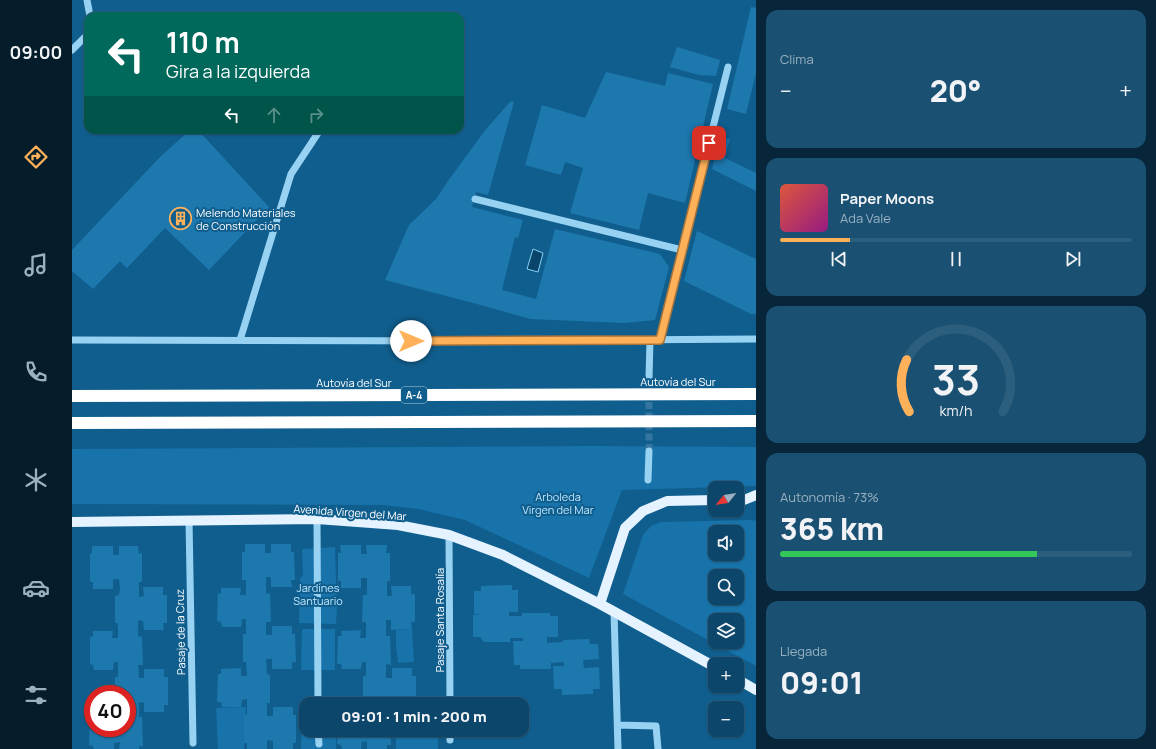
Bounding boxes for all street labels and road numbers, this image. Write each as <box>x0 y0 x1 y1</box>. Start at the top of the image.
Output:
street label: Autovía del Sur <box>640 374 716 389</box>
street label: Autovía del Sur <box>316 375 392 390</box>
road number: A-4 <box>401 387 427 403</box>
street label: Avenida Virgen del Mar <box>293 501 407 523</box>
street label: Pasaje Santa Rosalía <box>432 568 447 672</box>
street label: Pasaje de la Cruz <box>172 589 188 675</box>

